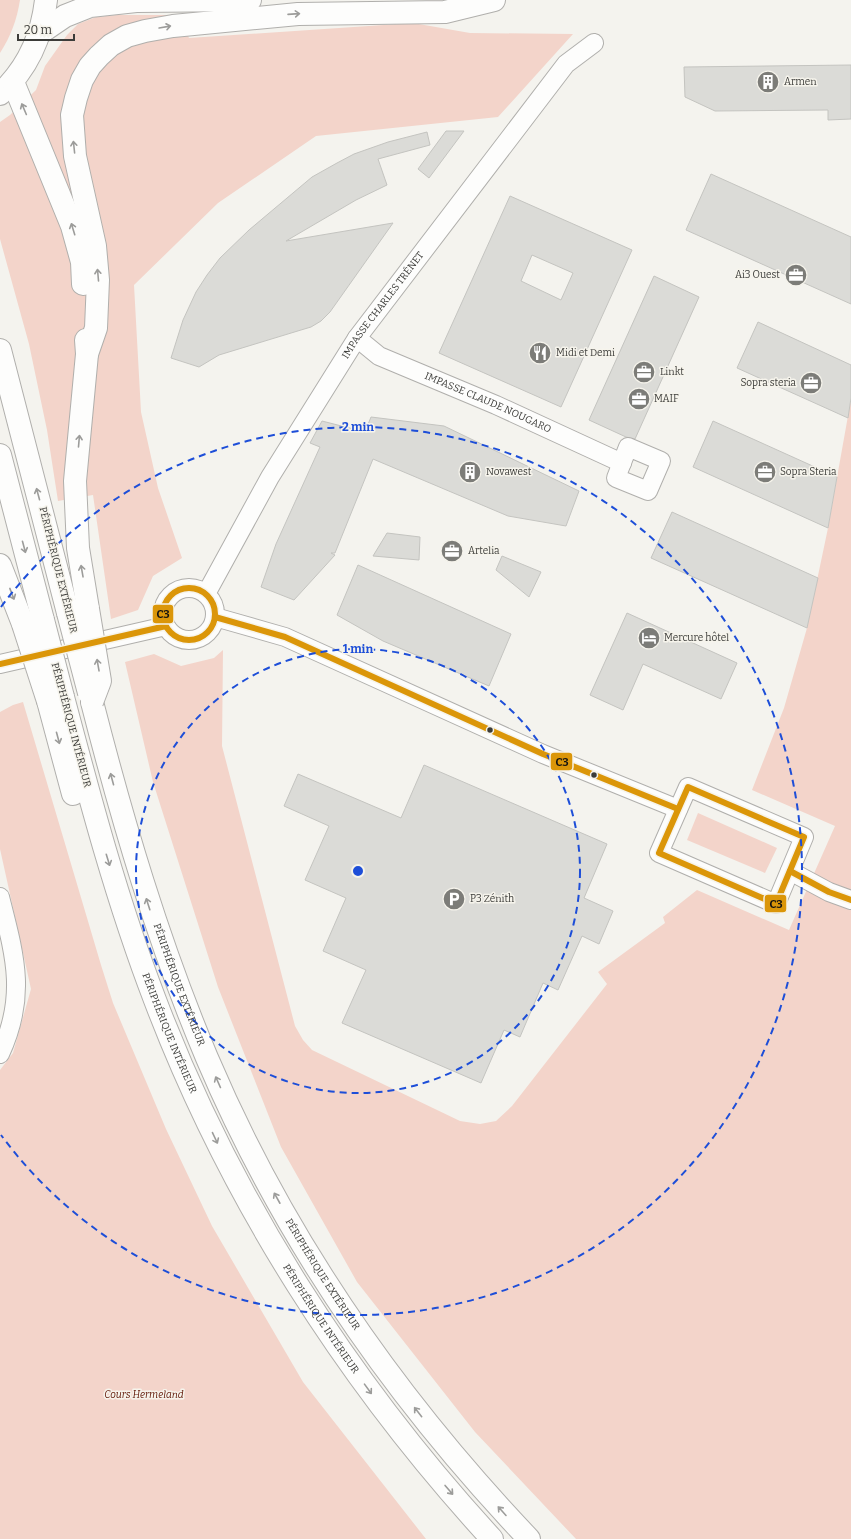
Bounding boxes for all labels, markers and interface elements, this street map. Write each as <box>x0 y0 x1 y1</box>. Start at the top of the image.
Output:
one-way arrow <box>287 11 300 18</box>
scale bar <box>18 16 74 42</box>
text: 20 m <box>24 23 53 37</box>
one-way arrow <box>158 23 171 31</box>
building icon: Armen <box>755 69 781 95</box>
place label: Armen <box>784 76 817 88</box>
one-way arrow <box>20 103 27 115</box>
one-way arrow <box>71 141 78 154</box>
one-way arrow <box>69 223 76 236</box>
street label: IMPASSE CHARLES TRÉNET <box>340 249 427 361</box>
office icon: Ai3 Ouest <box>783 262 809 288</box>
one-way arrow <box>94 269 101 282</box>
place label: Ai3 Ouest <box>735 269 780 281</box>
restaurant icon: Midi et Demi <box>527 340 553 366</box>
place label: Midi et Demi <box>556 347 615 359</box>
office icon: Linkt <box>631 359 657 385</box>
place label: Linkt <box>660 366 684 378</box>
street label: IMPASSE CLAUDE NOUGARO <box>423 370 553 436</box>
office icon: Sopra steria <box>798 370 824 396</box>
place label: Sopra steria <box>741 377 797 389</box>
office icon: MAIF <box>626 386 652 412</box>
place label: MAIF <box>654 393 679 405</box>
text: 2 min <box>342 420 374 434</box>
one-way arrow <box>75 435 82 448</box>
building icon: Novawest <box>457 459 483 485</box>
office icon: Sopra Steria <box>752 459 778 485</box>
place label: Novawest <box>486 466 532 478</box>
place label: Sopra Steria <box>780 466 837 478</box>
one-way arrow <box>34 488 41 501</box>
street label: PÉRIPHÉRIQUE EXTÉRIEUR <box>36 505 82 635</box>
office icon: Artelia <box>439 538 465 564</box>
one-way arrow <box>21 540 28 553</box>
place label: Artelia <box>468 545 500 557</box>
one-way arrow <box>78 565 86 578</box>
one-way arrow <box>8 588 16 600</box>
line badge: C3 <box>152 604 174 624</box>
text: C3 <box>156 608 170 621</box>
hotel icon: Mercure hôtel <box>636 625 662 651</box>
place label: Mercure hôtel <box>664 631 729 644</box>
text: 1 min <box>343 642 373 656</box>
one-way arrow <box>93 658 101 671</box>
street label: PÉRIPHÉRIQUE INTÉRIEUR <box>49 661 95 789</box>
unlabelled marker <box>485 725 495 735</box>
one-way arrow <box>55 732 62 745</box>
line badge: C3 <box>550 752 573 771</box>
text: C3 <box>555 756 569 769</box>
unlabelled marker <box>589 770 599 780</box>
one-way arrow <box>108 773 115 786</box>
one-way arrow <box>105 853 112 866</box>
centre of rings <box>351 864 365 878</box>
parking icon: P3 Zénith <box>441 886 467 912</box>
place label: P3 Zénith <box>470 893 515 905</box>
line badge: C3 <box>764 894 787 913</box>
one-way arrow <box>144 898 152 910</box>
text: C3 <box>769 898 783 911</box>
street label: PÉRIPHÉRIQUE EXTÉRIEUR <box>151 922 207 1048</box>
street label: PÉRIPHÉRIQUE INTÉRIEUR <box>139 972 199 1096</box>
one-way arrow <box>214 1077 221 1089</box>
one-way arrow <box>212 1131 219 1143</box>
one-way arrow <box>272 1192 280 1204</box>
street label: PÉRIPHÉRIQUE EXTÉRIEUR <box>283 1216 363 1333</box>
street label: PÉRIPHÉRIQUE INTÉRIEUR <box>280 1262 362 1376</box>
one-way arrow <box>364 1383 372 1394</box>
park label: Cours Hermeland <box>104 1389 184 1401</box>
one-way arrow <box>413 1406 422 1417</box>
one-way arrow <box>444 1485 453 1496</box>
one-way arrow <box>498 1506 507 1516</box>

